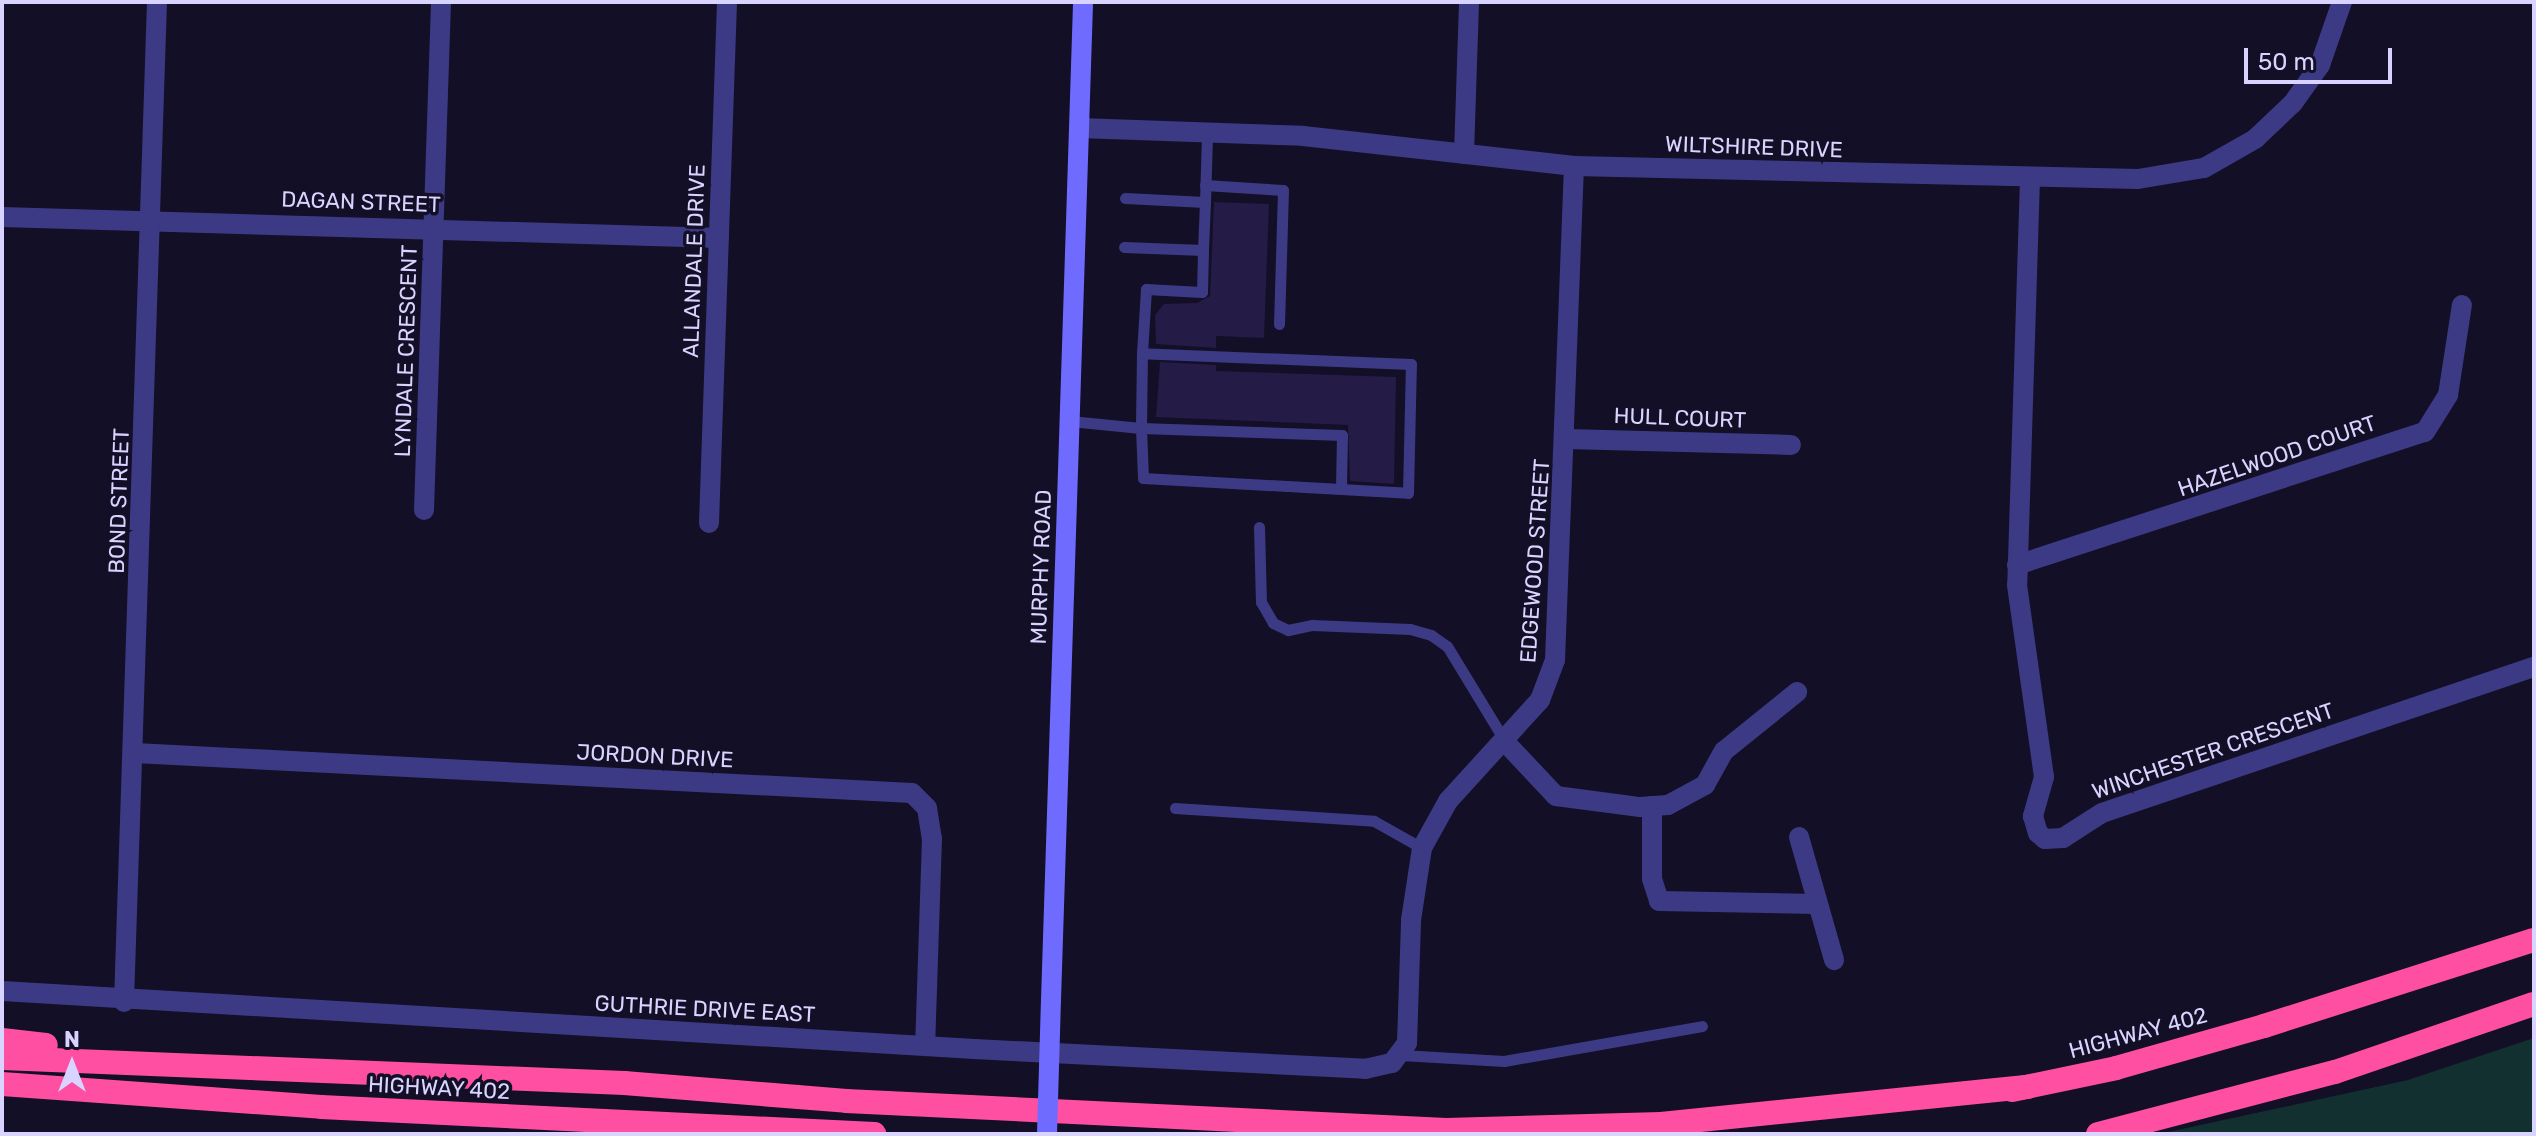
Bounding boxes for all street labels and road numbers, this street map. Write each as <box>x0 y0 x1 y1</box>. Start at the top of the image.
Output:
street label: WILTSHIRE DRIVE <box>1665 131 1843 163</box>
street label: ALLANDALE DRIVE <box>677 164 711 358</box>
street label: DAGAN STREET <box>281 186 441 218</box>
street label: LYNDALE CRESCENT <box>389 244 423 458</box>
street label: HULL COURT <box>1613 402 1747 434</box>
street label: HAZELWOOD COURT <box>2174 410 2380 502</box>
street label: BOND STREET <box>103 428 135 574</box>
street label: EDGEWOOD STREET <box>1515 458 1555 664</box>
street label: MURPHY ROAD <box>1025 489 1057 645</box>
street label: WINCHESTER CRESCENT <box>2089 697 2337 805</box>
street label: JORDON DRIVE <box>576 739 734 773</box>
street label: GUTHRIE DRIVE EAST <box>594 990 816 1028</box>
street label: HIGHWAY 402 <box>2066 1002 2210 1064</box>
street label: HIGHWAY 402 <box>367 1071 511 1105</box>

